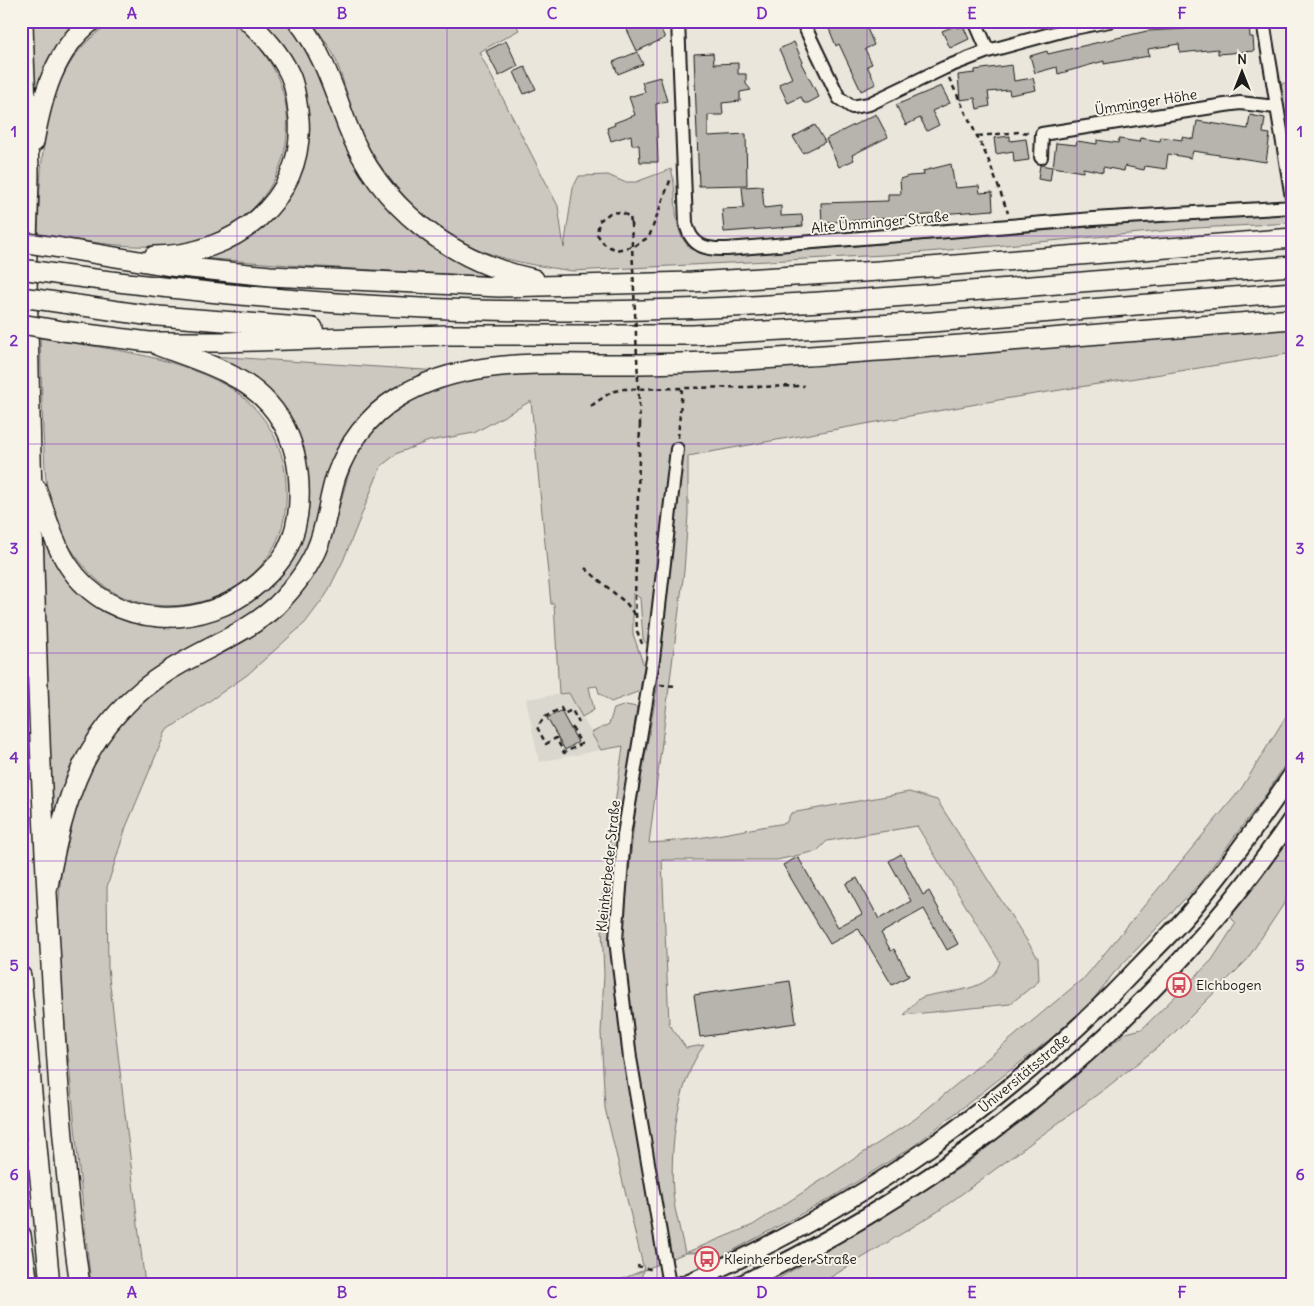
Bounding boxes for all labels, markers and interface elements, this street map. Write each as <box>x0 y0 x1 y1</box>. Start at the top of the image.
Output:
text: A <box>127 3 137 23</box>
text: B <box>337 3 348 23</box>
text: C <box>547 3 558 23</box>
text: D <box>756 3 768 23</box>
text: E <box>967 3 977 23</box>
text: F <box>1177 3 1187 23</box>
north arrow <box>1216 48 1266 98</box>
text: N <box>1237 50 1247 68</box>
street label: Ümminger Höhe <box>1094 85 1198 119</box>
text: 1 <box>11 121 17 141</box>
text: 1 <box>1297 121 1303 141</box>
street label: Alte Ümminger Straße <box>810 207 950 237</box>
text: 2 <box>10 330 19 350</box>
text: 2 <box>1296 330 1305 350</box>
text: 3 <box>9 538 19 558</box>
text: 3 <box>1295 538 1305 558</box>
text: 4 <box>9 747 19 767</box>
text: 4 <box>1295 747 1305 767</box>
street label: Kleinherbeder Straße <box>592 799 624 933</box>
text: 5 <box>9 955 19 975</box>
text: 5 <box>1295 955 1305 975</box>
bus stop icon: Elchbogen <box>1166 972 1192 998</box>
place label: Elchbogen <box>1196 976 1262 994</box>
street label: Universitätsstraße <box>975 1030 1073 1116</box>
text: 6 <box>9 1164 19 1184</box>
text: 6 <box>1295 1164 1305 1184</box>
bus stop icon: Kleinherbeder Straße <box>694 1246 720 1272</box>
place label: Kleinherbeder Straße <box>724 1250 857 1268</box>
text: A <box>127 1282 137 1302</box>
text: B <box>337 1282 348 1302</box>
text: C <box>547 1282 558 1302</box>
text: D <box>756 1282 768 1302</box>
text: E <box>967 1282 977 1302</box>
text: F <box>1177 1282 1187 1302</box>

